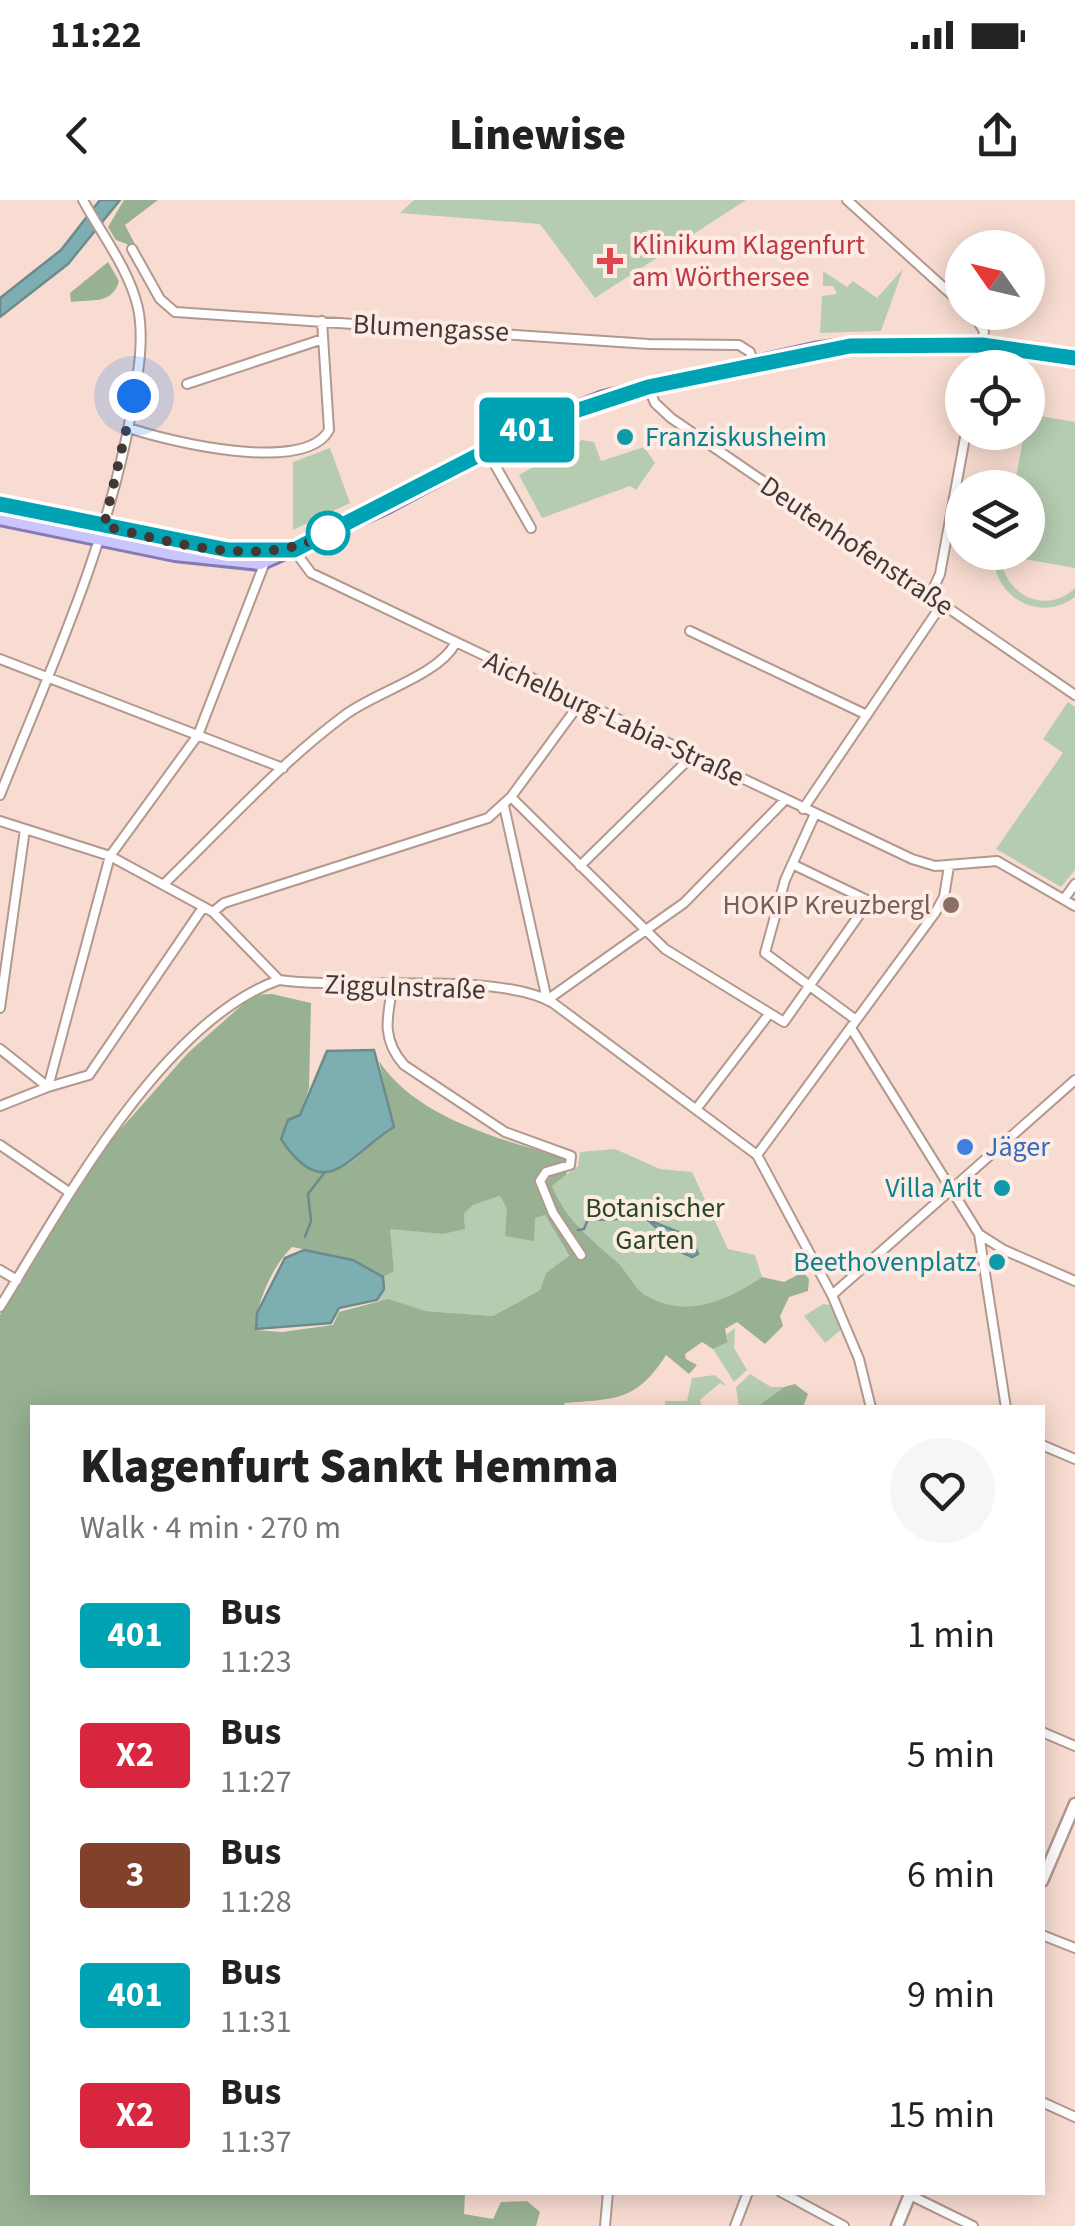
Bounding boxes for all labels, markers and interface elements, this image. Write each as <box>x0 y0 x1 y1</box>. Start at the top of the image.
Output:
text: 11:22 <box>50 8 142 62</box>
text: Linewise <box>449 103 626 167</box>
icon: back <box>50 108 105 163</box>
icon: share <box>970 108 1025 163</box>
place label: Klinikum Klagenfurt am Wörthersee <box>632 225 865 297</box>
north arrow <box>945 230 1045 330</box>
map controls <box>945 230 1045 570</box>
marker: Klinikum Klagenfurt am Wörthersee <box>597 248 623 274</box>
street label: Blumengasse <box>352 304 510 352</box>
button: locate <box>945 350 1045 450</box>
your location <box>109 371 159 421</box>
line badge: 401 <box>470 398 584 462</box>
text: 401 <box>499 405 555 455</box>
place label: Franziskusheim <box>645 417 827 457</box>
marker: Franziskusheim <box>614 426 636 448</box>
street label: Deutenhofenstraße <box>752 466 962 626</box>
button: layers <box>945 470 1045 570</box>
unlabelled marker <box>307 512 349 554</box>
street label: Aichelburg-Labia-Straße <box>477 641 751 797</box>
place label: HOKIP Kreuzbergl <box>722 885 931 925</box>
marker: HOKIP Kreuzbergl <box>940 894 962 916</box>
street label: Ziggulnstraße <box>323 964 487 1010</box>
place label: Jäger <box>985 1127 1050 1167</box>
marker: Jäger <box>954 1136 976 1158</box>
place label: Villa Arlt <box>885 1168 983 1208</box>
marker: Villa Arlt <box>991 1177 1013 1199</box>
park label: Botanischer Garten <box>585 1188 725 1260</box>
place label: Beethovenplatz <box>793 1242 977 1282</box>
marker: Beethovenplatz <box>986 1251 1008 1273</box>
text: Klagenfurt Sankt Hemma <box>80 1433 619 1501</box>
button: heart <box>890 1438 995 1543</box>
text: Walk · 4 min · 270 m <box>80 1505 341 1551</box>
text: Bus <box>220 1585 281 1639</box>
text: 1 min <box>907 1608 995 1662</box>
text: 401 <box>107 1610 163 1660</box>
text: 11:23 <box>220 1639 292 1685</box>
text: Bus <box>220 1705 281 1759</box>
text: 5 min <box>907 1728 995 1782</box>
text: X2 <box>116 1730 154 1780</box>
text: 11:27 <box>220 1759 292 1805</box>
text: Bus <box>220 1825 281 1879</box>
text: 6 min <box>907 1848 995 1902</box>
text: 3 <box>126 1850 144 1900</box>
text: 11:28 <box>220 1879 292 1925</box>
text: Bus <box>220 1945 281 1999</box>
text: 9 min <box>907 1968 995 2022</box>
text: 401 <box>107 1970 163 2020</box>
text: 11:31 <box>220 1999 292 2045</box>
text: Bus <box>220 2065 281 2119</box>
text: 15 min <box>888 2088 995 2142</box>
text: X2 <box>116 2090 154 2140</box>
text: 11:37 <box>220 2119 292 2165</box>

